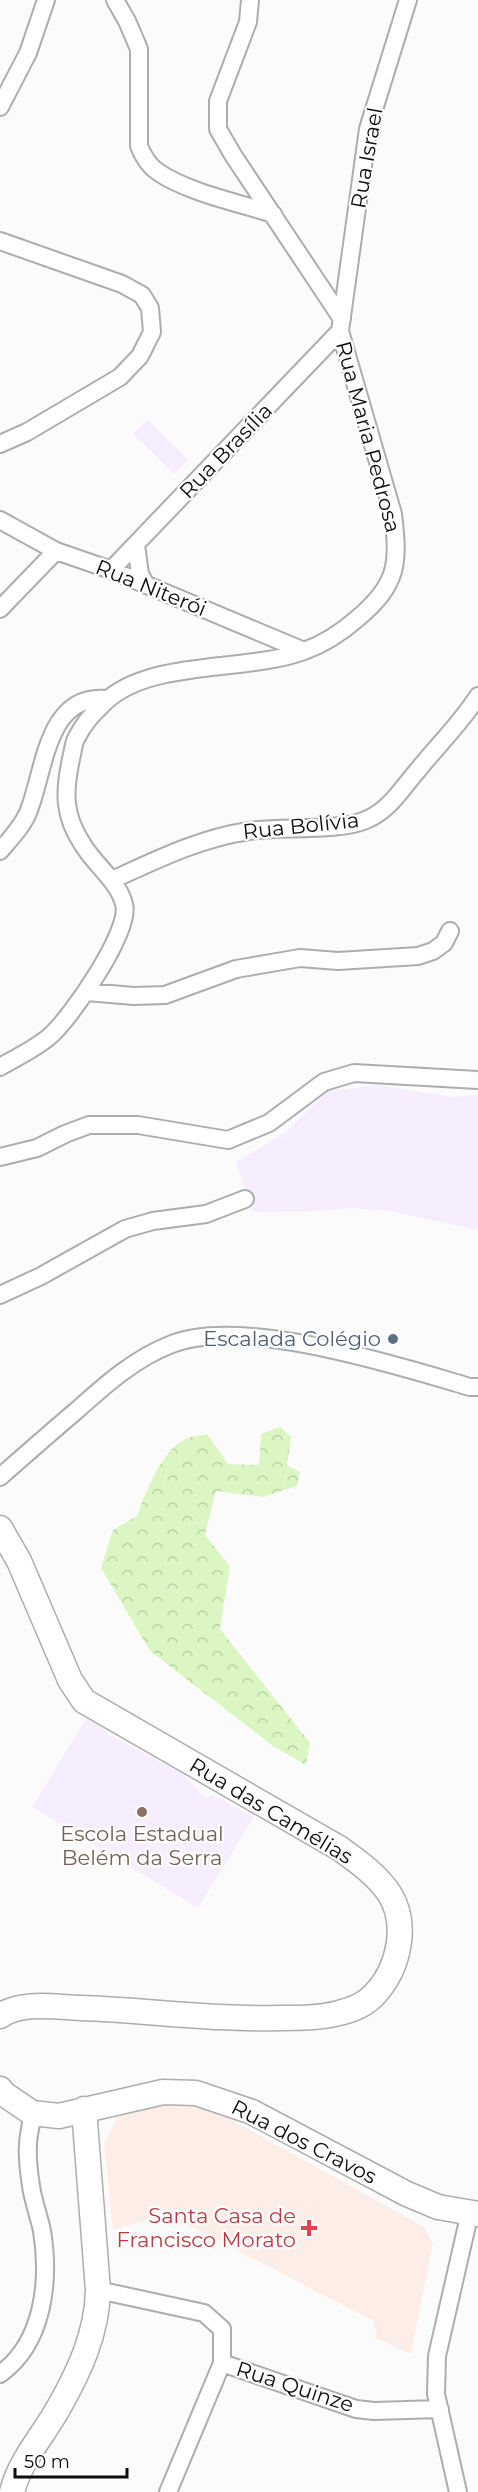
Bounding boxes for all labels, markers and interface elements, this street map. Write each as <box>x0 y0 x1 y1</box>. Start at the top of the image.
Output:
street label: Rua Israel <box>345 105 388 210</box>
street label: Rua Maria Pedrosa <box>331 338 406 535</box>
street label: Rua Brasília <box>174 398 277 503</box>
street label: Rua Niterói <box>92 554 210 621</box>
street label: Rua Bolívia <box>242 807 360 844</box>
place label: Escalada Colégio <box>203 1326 381 1351</box>
marker: Escalada Colégio <box>386 1332 400 1346</box>
street label: Rua das Camélias <box>185 1752 357 1869</box>
marker: Escola Estadual Belém da Serra <box>135 1805 149 1819</box>
place label: Escola Estadual Belém da Serra <box>60 1821 224 1870</box>
street label: Rua dos Cravos <box>228 2094 381 2189</box>
place label: Santa Casa de Francisco Morato <box>116 2203 296 2252</box>
marker: Santa Casa de Francisco Morato <box>300 2219 318 2237</box>
street label: Rua Quinze <box>233 2356 357 2417</box>
scale bar <box>15 2441 128 2479</box>
text: 50 m <box>24 2451 70 2473</box>

